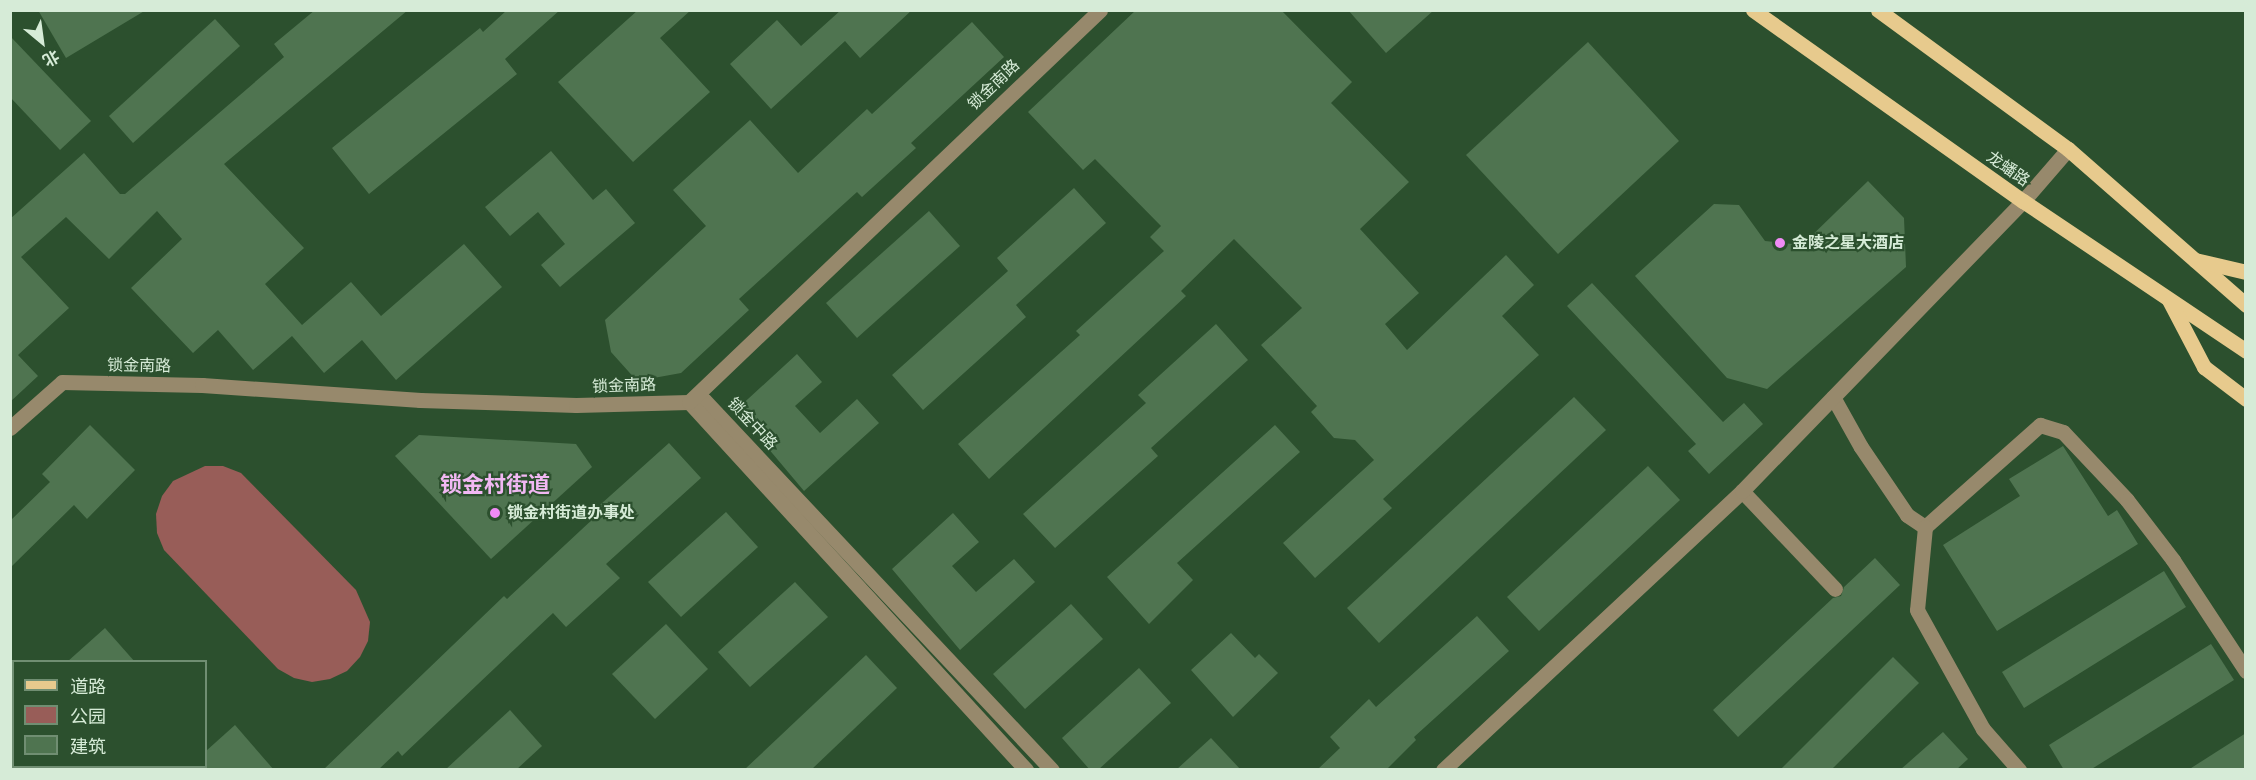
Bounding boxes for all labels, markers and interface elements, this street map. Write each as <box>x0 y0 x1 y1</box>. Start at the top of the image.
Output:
north arrow <box>12 12 72 72</box>
text: 北 <box>40 47 62 69</box>
street label: 锁金南路 <box>964 56 1024 114</box>
street label: 龙蟠路 <box>1983 147 2033 191</box>
place label: 金陵之星大酒店 <box>1792 233 1904 253</box>
marker: 金陵之星大酒店 <box>1773 236 1787 250</box>
street label: 锁金南路 <box>107 356 171 376</box>
street label: 锁金南路 <box>592 375 656 397</box>
street label: 锁金中路 <box>723 394 781 454</box>
district label: 锁金村街道 <box>440 473 550 499</box>
place label: 锁金村街道办事处 <box>507 503 635 523</box>
marker: 锁金村街道办事处 <box>488 506 502 520</box>
legend <box>12 660 207 768</box>
text: 道路 <box>70 679 106 697</box>
text: 公园 <box>70 709 106 727</box>
text: 建筑 <box>70 739 106 757</box>

